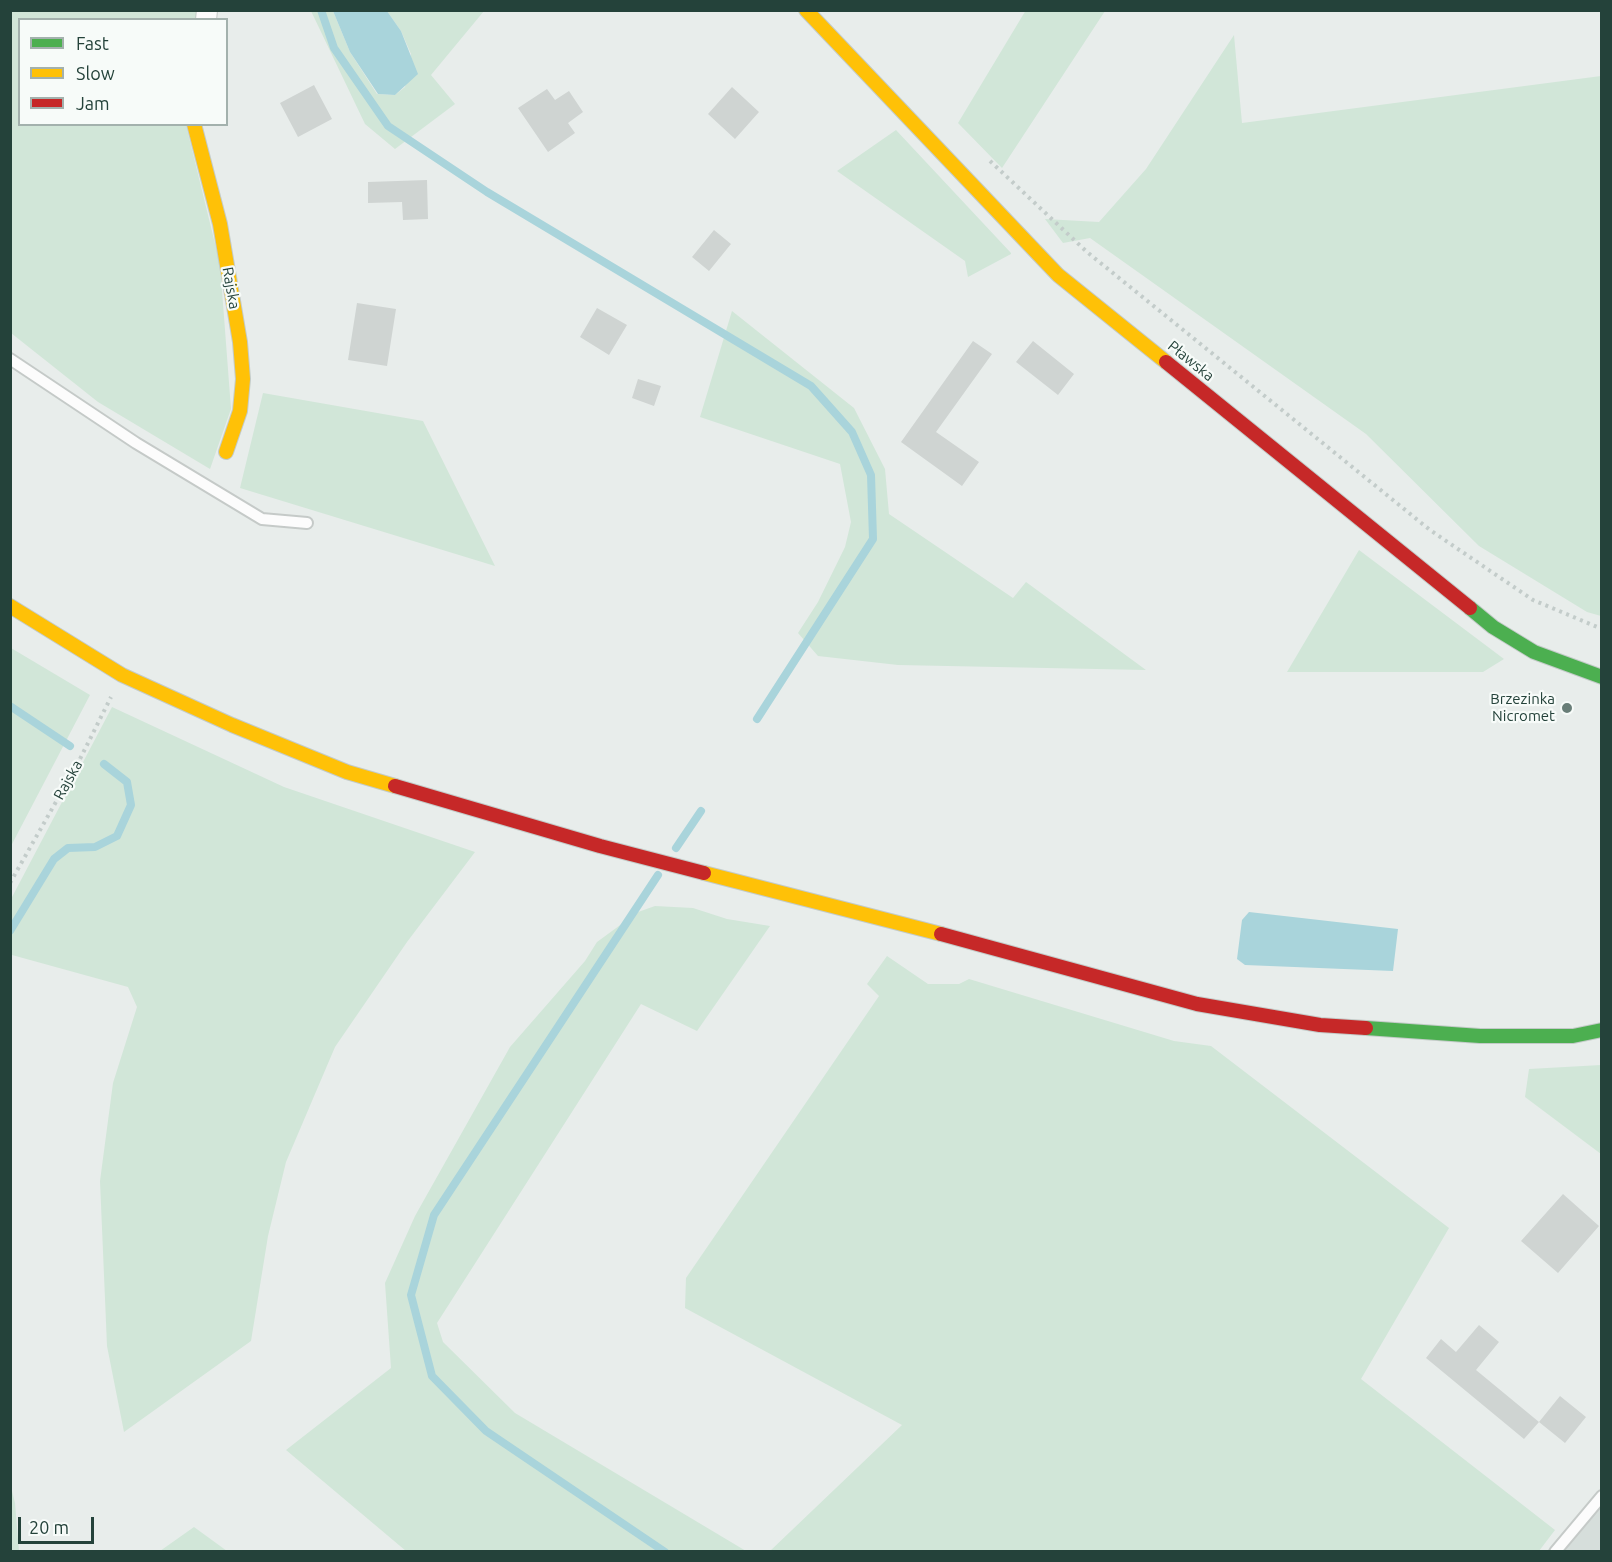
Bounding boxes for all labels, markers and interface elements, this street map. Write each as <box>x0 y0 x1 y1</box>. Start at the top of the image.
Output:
legend <box>18 18 228 126</box>
text: Fast <box>76 33 109 53</box>
text: Slow <box>76 63 115 83</box>
text: Jam <box>76 93 110 113</box>
street label: Rajska <box>218 266 244 310</box>
street label: Pławska <box>1164 337 1218 385</box>
place label: Brzezinka Nicromet <box>1490 690 1555 725</box>
marker: Brzezinka Nicromet <box>1560 701 1574 715</box>
street label: Rajska <box>50 757 86 803</box>
scale bar <box>21 1505 98 1543</box>
text: 20 m <box>29 1517 69 1537</box>

